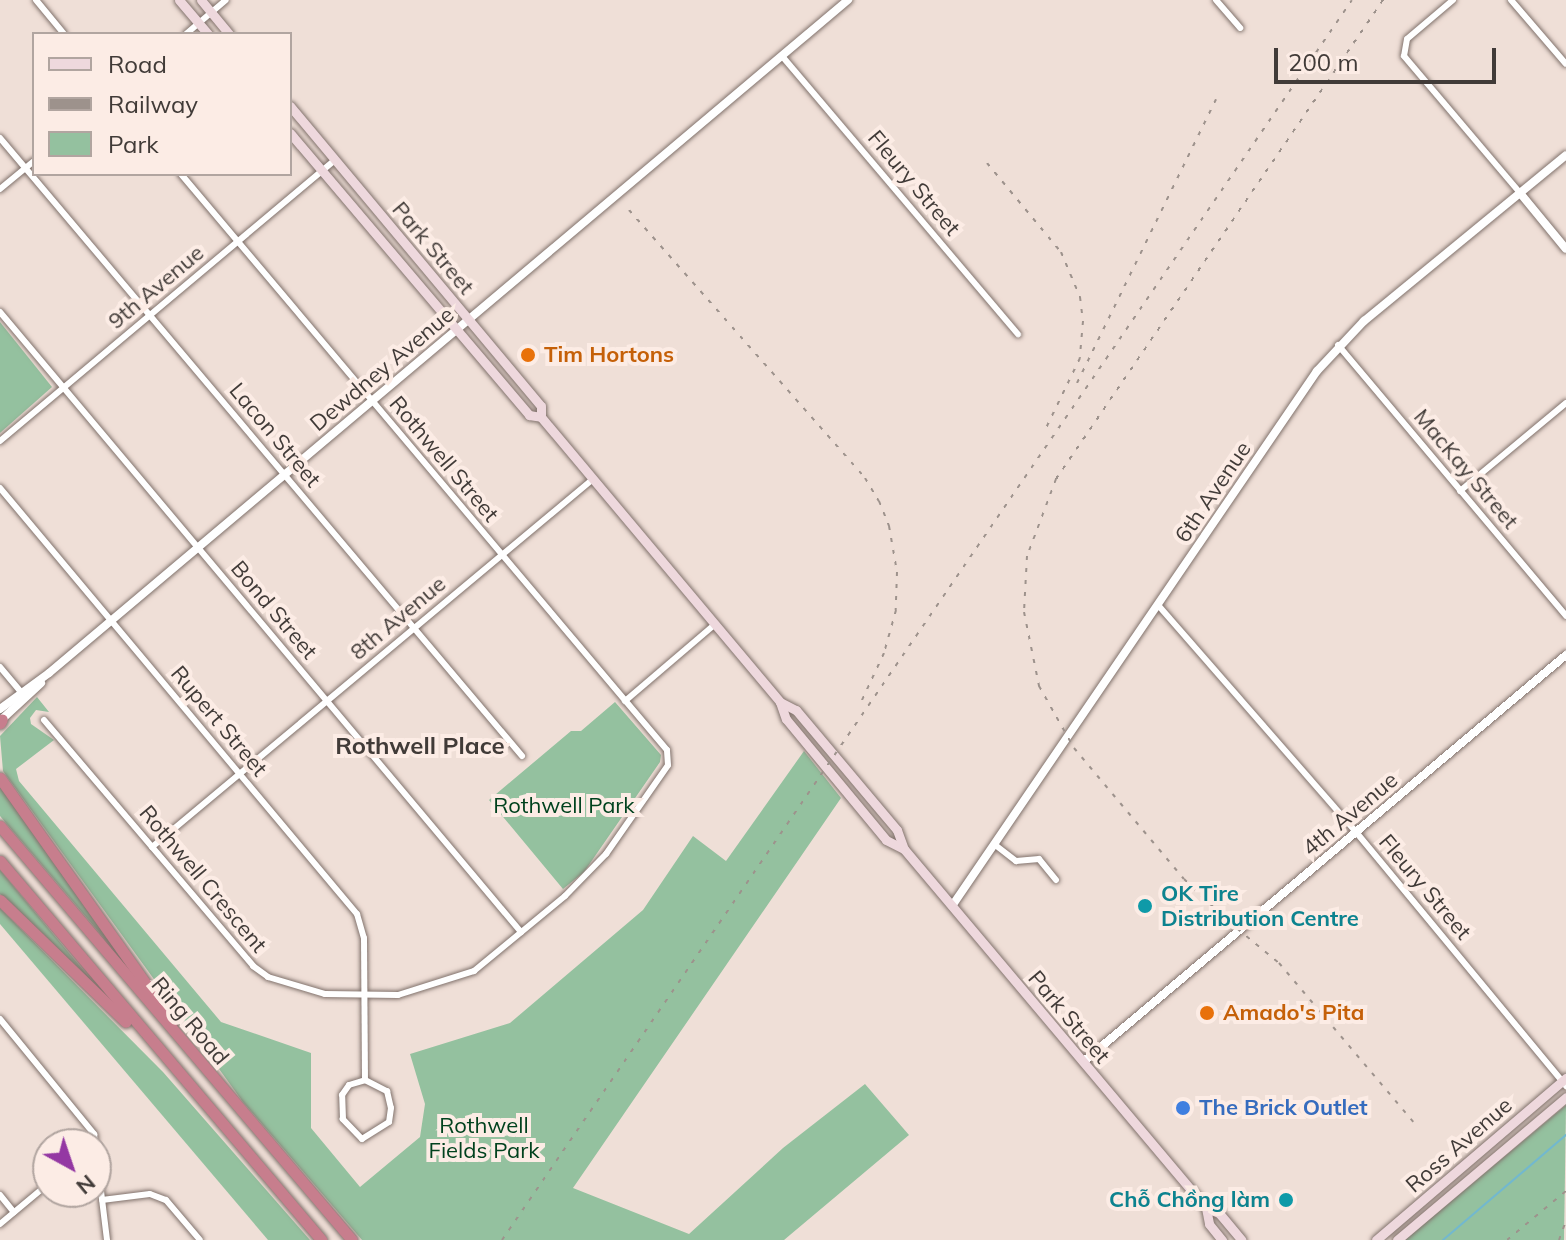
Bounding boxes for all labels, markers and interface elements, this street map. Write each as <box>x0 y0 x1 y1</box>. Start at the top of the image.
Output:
legend <box>32 32 292 176</box>
scale bar <box>1278 32 1500 82</box>
text: 200 m <box>1288 47 1359 77</box>
text: Road <box>108 49 167 79</box>
text: Railway <box>108 89 198 119</box>
street label: Fleury Street <box>862 125 966 241</box>
text: Park <box>108 129 159 159</box>
street label: Park Street <box>387 196 479 300</box>
street label: 9th Avenue <box>103 240 209 334</box>
street label: Dewdney Avenue <box>305 301 459 437</box>
place label: Tim Hortons <box>544 342 674 368</box>
marker: Tim Hortons <box>519 346 537 364</box>
street label: Lacon Street <box>224 378 326 492</box>
street label: Rothwell Street <box>384 391 504 527</box>
street label: MacKay Street <box>1408 404 1524 534</box>
street label: 6th Avenue <box>1170 436 1256 548</box>
street label: Bond Street <box>225 555 323 665</box>
street label: 8th Avenue <box>345 571 451 665</box>
street label: Rupert Street <box>165 660 273 782</box>
district label: Rothwell Place <box>335 732 505 760</box>
street label: 4th Avenue <box>1297 767 1403 861</box>
park label: Rothwell Park <box>493 793 635 819</box>
street label: Rothwell Crescent <box>134 800 272 958</box>
street label: Fleury Street <box>1373 829 1477 945</box>
place label: OK Tire Distribution Centre <box>1161 880 1359 932</box>
marker: OK Tire Distribution Centre <box>1136 897 1154 915</box>
street label: Park Street <box>1023 965 1115 1069</box>
street label: Ring Road <box>146 972 234 1070</box>
place label: Amado's Pita <box>1223 1000 1364 1026</box>
marker: Amado's Pita <box>1198 1004 1216 1022</box>
street label: Ross Avenue <box>1401 1092 1517 1198</box>
place label: The Brick Outlet <box>1199 1095 1368 1121</box>
marker: The Brick Outlet <box>1174 1099 1192 1117</box>
park label: Rothwell Fields Park <box>429 1112 539 1164</box>
north arrow <box>32 1128 112 1208</box>
text: N <box>71 1169 102 1201</box>
place label: Chỗ Chồng làm <box>1109 1187 1270 1213</box>
marker: Chỗ Chồng làm <box>1277 1191 1295 1209</box>

